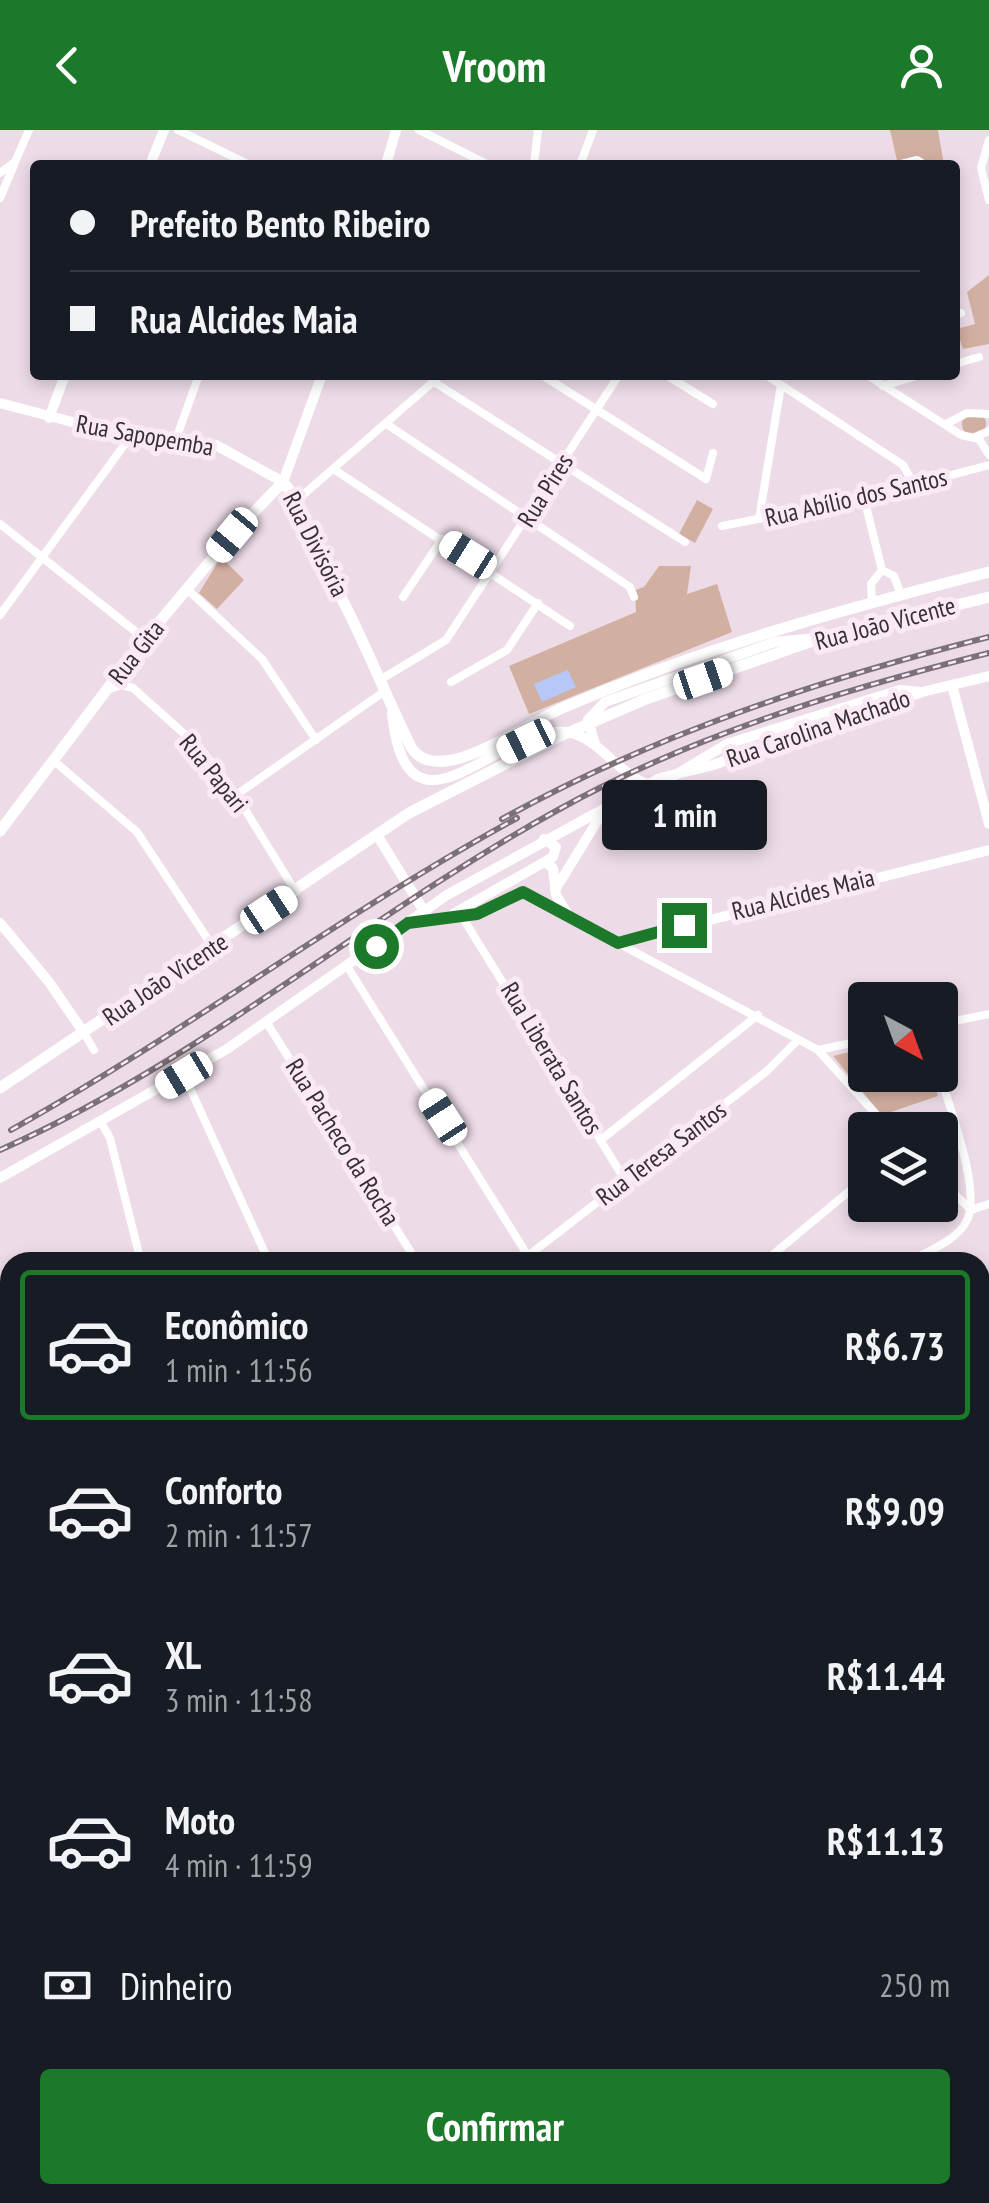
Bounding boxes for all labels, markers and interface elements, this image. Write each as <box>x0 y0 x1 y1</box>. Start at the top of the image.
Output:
text: Vroom <box>443 36 546 94</box>
icon: back <box>40 38 95 93</box>
icon: person <box>894 38 949 93</box>
text: Prefeito Bento Ribeiro <box>130 198 430 247</box>
text: Rua Alcides Maia <box>130 294 358 343</box>
street label: Rua Sapopemba <box>74 407 216 463</box>
street label: Rua Pires <box>510 447 580 533</box>
street label: Rua Abílio dos Santos <box>762 461 950 533</box>
street label: Rua Divisória <box>276 486 356 602</box>
car <box>201 502 263 568</box>
car <box>435 526 501 584</box>
street label: Rua João Vicente <box>811 589 959 657</box>
street label: Rua Gita <box>101 613 171 691</box>
car <box>670 655 736 703</box>
street label: Rua Carolina Machado <box>722 682 914 774</box>
car <box>492 714 560 768</box>
street label: Rua Papari <box>173 727 255 819</box>
callout: 1 min <box>602 780 766 850</box>
text: 1 min <box>652 794 717 836</box>
street label: Rua Alcides Maia <box>728 861 878 927</box>
car <box>236 881 302 939</box>
route end <box>662 903 707 948</box>
route start <box>354 924 399 969</box>
street label: Rua João Vicente <box>96 925 234 1033</box>
street label: Rua Liberata Santos <box>494 976 610 1140</box>
north arrow <box>848 982 958 1092</box>
map controls <box>848 982 958 1222</box>
car <box>151 1047 217 1103</box>
street label: Rua Pacheco da Rocha <box>279 1052 407 1232</box>
car <box>414 1084 472 1150</box>
street label: Rua Teresa Santos <box>589 1094 733 1212</box>
button: layers <box>848 1112 958 1222</box>
icon: car <box>45 1300 135 1390</box>
text: Econômico <box>165 1300 309 1349</box>
text: R$6.73 <box>845 1321 945 1370</box>
text: 1 min · 11:56 <box>165 1349 313 1391</box>
icon: car <box>45 1465 135 1555</box>
text: Conforto <box>165 1465 282 1514</box>
text: R$9.09 <box>845 1486 945 1535</box>
text: 2 min · 11:57 <box>165 1514 313 1556</box>
icon: car <box>45 1630 135 1720</box>
text: XL <box>165 1630 201 1679</box>
text: R$11.44 <box>827 1651 945 1700</box>
text: 3 min · 11:58 <box>165 1679 313 1721</box>
icon: car <box>45 1795 135 1885</box>
text: Moto <box>165 1795 235 1844</box>
text: R$11.13 <box>827 1816 945 1865</box>
text: 4 min · 11:59 <box>165 1844 313 1886</box>
icon: cash <box>40 1958 95 2013</box>
text: Dinheiro <box>120 1961 232 2010</box>
text: 250 m <box>879 1964 950 2006</box>
button: Confirmar <box>40 2069 950 2184</box>

